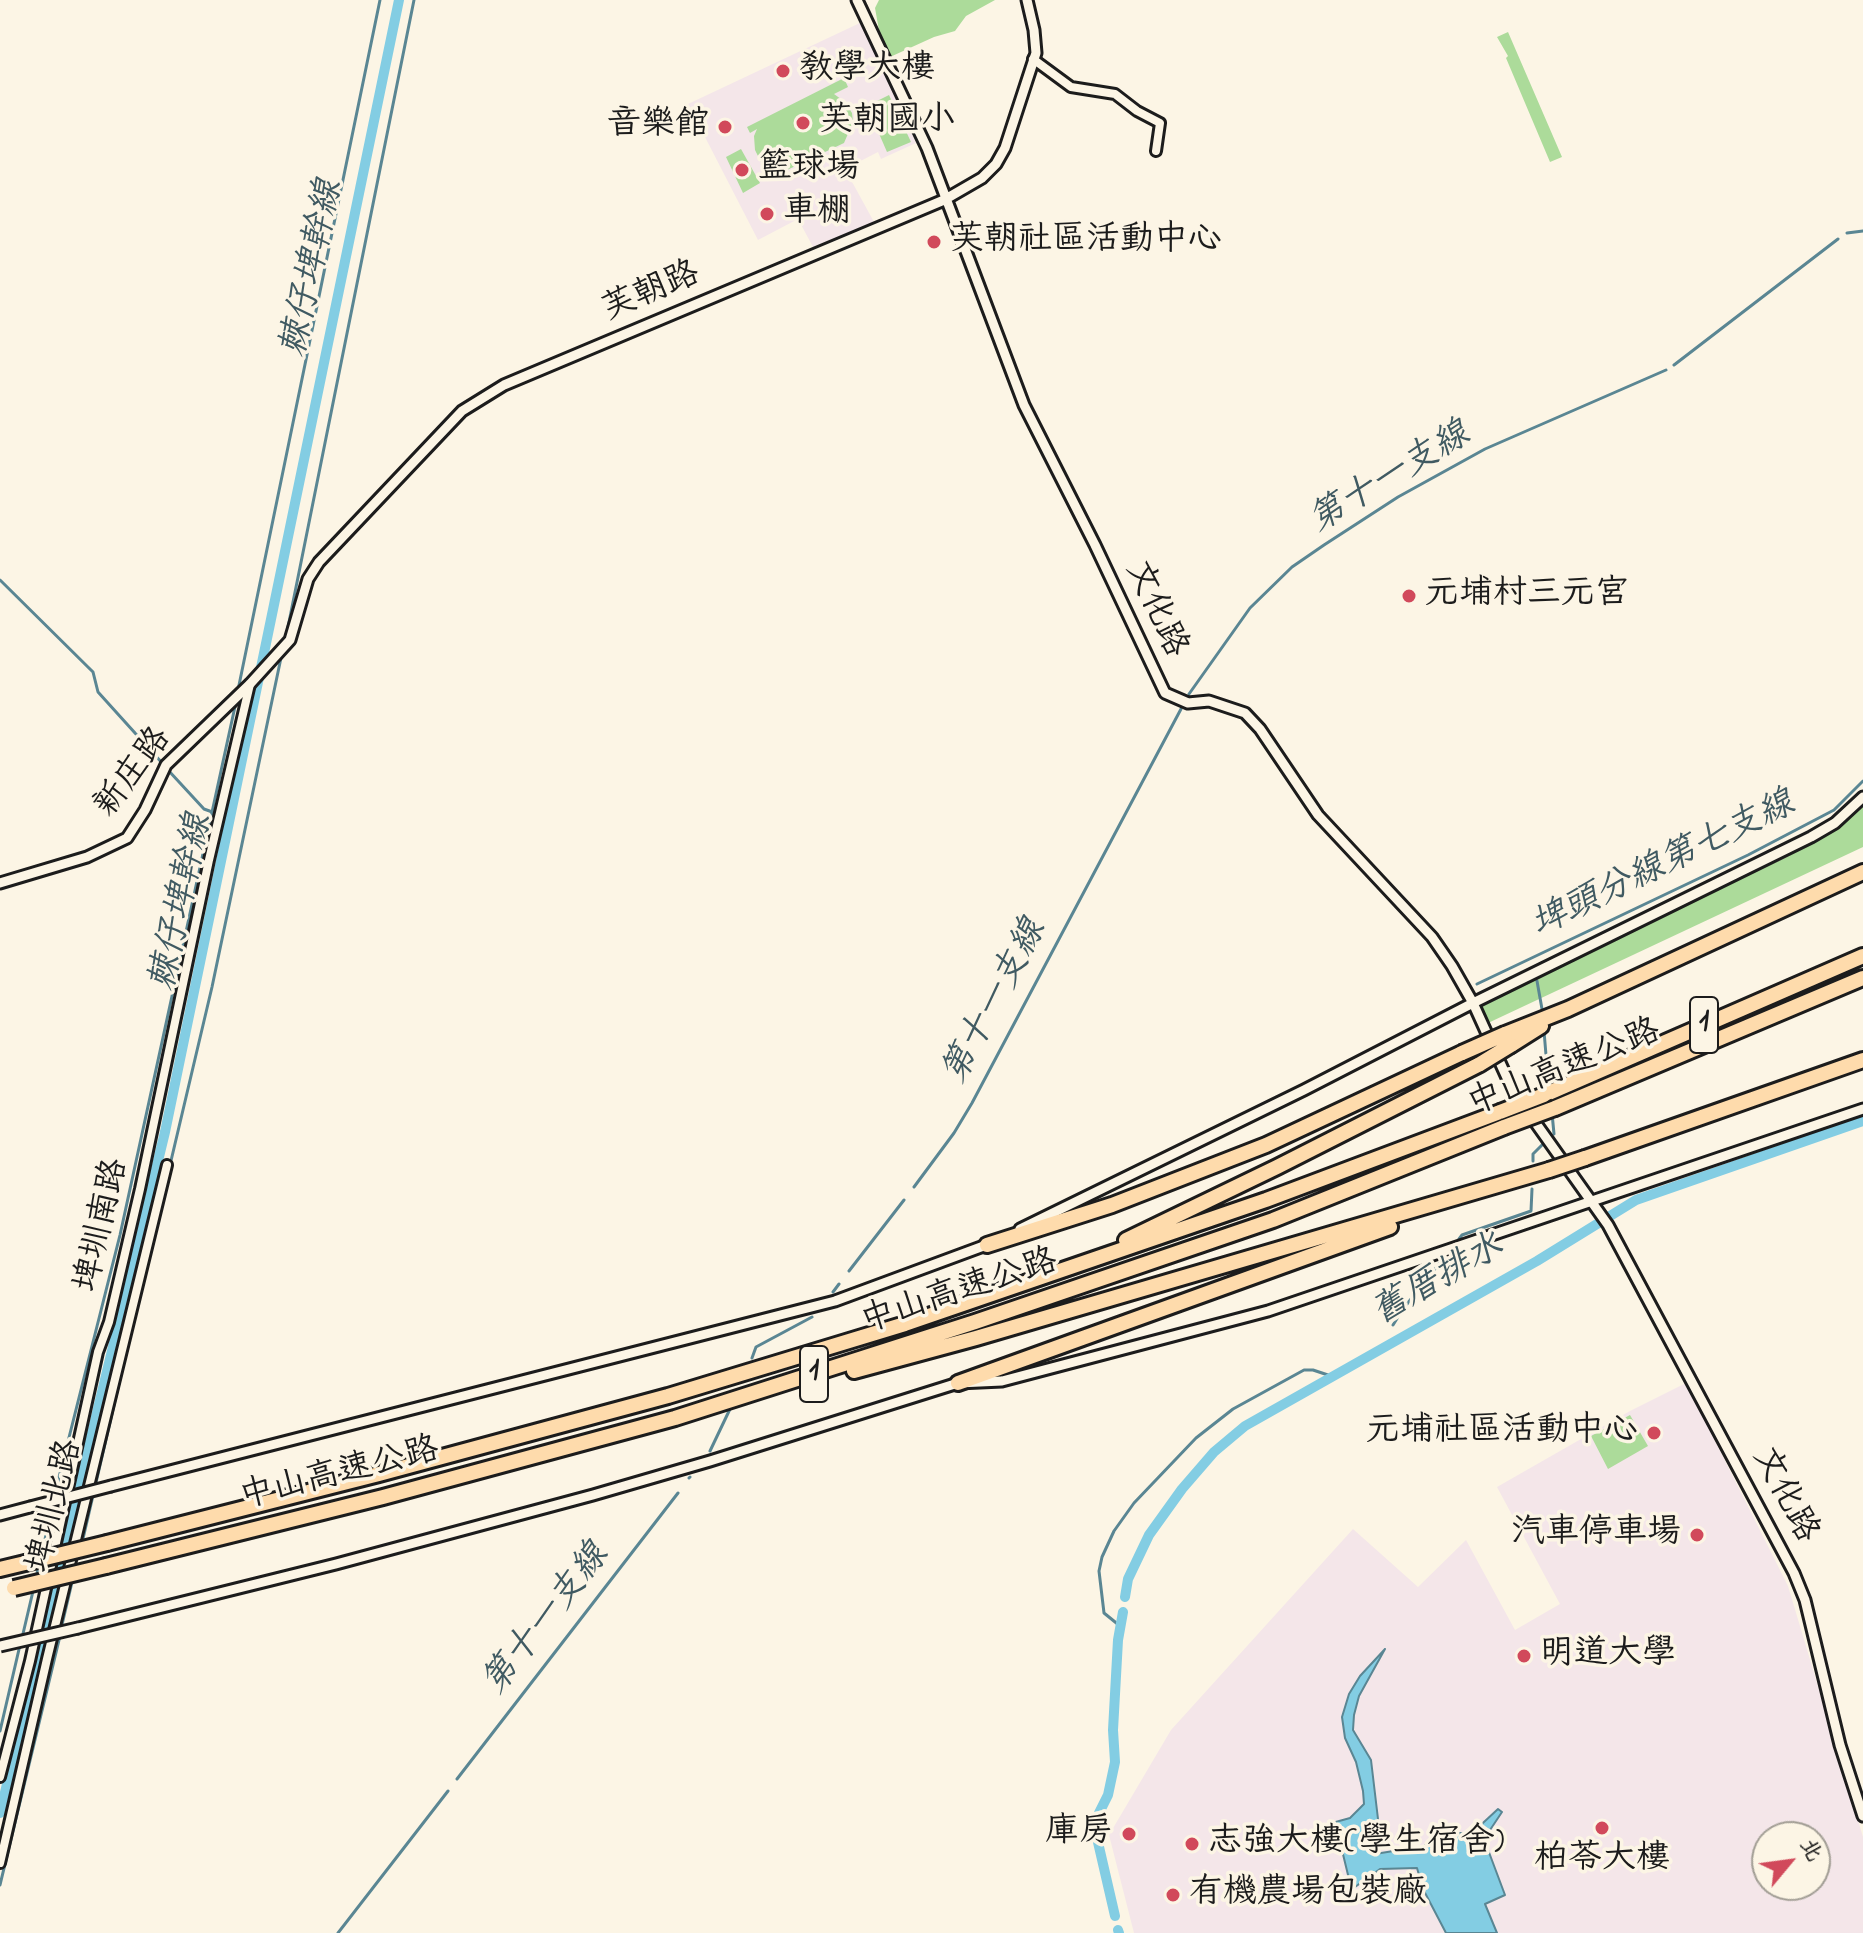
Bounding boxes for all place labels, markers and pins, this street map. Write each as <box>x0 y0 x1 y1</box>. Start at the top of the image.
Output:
place label: 教學大樓 <box>799 51 935 91</box>
marker: 教學大樓 <box>774 62 792 80</box>
place label: 芙朝國小 <box>819 103 955 143</box>
place label: 音樂館 <box>607 107 709 147</box>
marker: 芙朝國小 <box>794 114 812 132</box>
marker: 音樂館 <box>716 118 734 136</box>
place label: 籃球場 <box>758 150 860 190</box>
marker: 籃球場 <box>733 161 751 179</box>
place label: 車棚 <box>783 194 851 234</box>
marker: 車棚 <box>758 205 776 223</box>
place label: 芙朝社區活動中心 <box>950 222 1222 262</box>
marker: 芙朝社區活動中心 <box>925 233 943 251</box>
place label: 元埔村三元宮 <box>1425 576 1629 616</box>
marker: 元埔村三元宮 <box>1400 587 1418 605</box>
place label: 元埔社區活動中心 <box>1366 1413 1638 1453</box>
marker: 元埔社區活動中心 <box>1645 1424 1663 1442</box>
place label: 汽車停車場 <box>1511 1515 1681 1555</box>
marker: 汽車停車場 <box>1688 1526 1706 1544</box>
place label: 明道大學 <box>1540 1636 1676 1676</box>
marker: 明道大學 <box>1515 1647 1533 1665</box>
place label: 庫房 <box>1045 1814 1113 1854</box>
marker: 柏苓大樓 <box>1593 1819 1611 1837</box>
place label: 志強大樓(學生宿舍) <box>1208 1824 1504 1864</box>
marker: 庫房 <box>1120 1825 1138 1843</box>
marker: 志強大樓(學生宿舍) <box>1183 1835 1201 1853</box>
place label: 柏苓大樓 <box>1534 1841 1670 1881</box>
place label: 有機農場包裝廠 <box>1189 1875 1427 1915</box>
marker: 有機農場包裝廠 <box>1164 1886 1182 1904</box>

